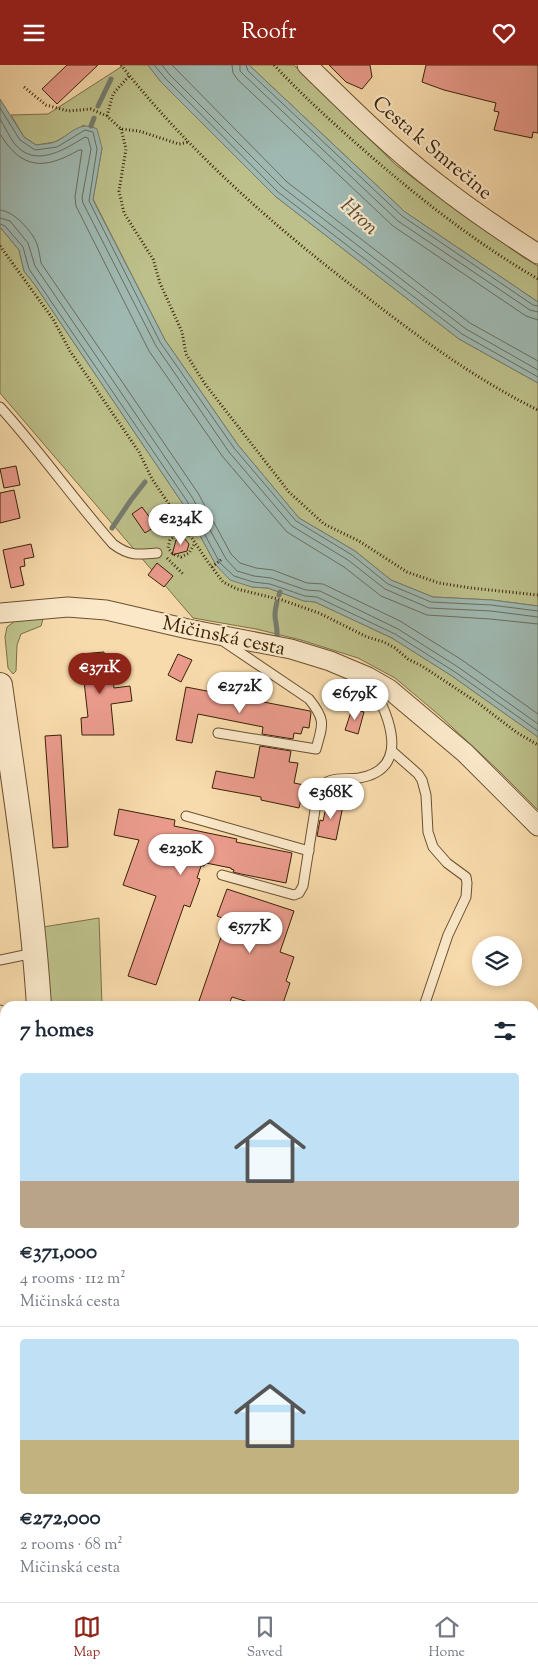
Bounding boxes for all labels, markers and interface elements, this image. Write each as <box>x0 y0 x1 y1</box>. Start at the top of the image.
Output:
text: Roofr <box>241 17 297 49</box>
icon: menu <box>20 19 48 47</box>
icon: heart <box>490 19 518 47</box>
street label: Cesta k Smrečine <box>365 90 498 208</box>
water label: Hron <box>333 192 385 243</box>
pin: €234K <box>146 503 216 546</box>
text: €234K <box>159 508 203 531</box>
street label: Mičinská cesta <box>159 610 288 665</box>
pin: €371K <box>65 653 135 695</box>
text: €371K <box>79 657 121 680</box>
pin: €272K <box>205 671 275 714</box>
text: €272K <box>218 676 262 699</box>
pin: €679K <box>320 679 390 721</box>
text: €679K <box>333 683 377 706</box>
pin: €368K <box>296 777 366 820</box>
text: €368K <box>309 782 353 805</box>
pin: €230K <box>146 833 216 876</box>
text: €230K <box>159 838 203 861</box>
pin: €577K <box>215 911 285 954</box>
text: €577K <box>229 916 271 939</box>
map controls <box>472 936 522 986</box>
button: layers <box>472 936 522 986</box>
text: 7 homes <box>20 1016 94 1046</box>
icon: filters <box>491 1017 519 1045</box>
icon: home <box>225 1106 315 1196</box>
text: €371,000 <box>20 1238 97 1268</box>
text: 4 rooms · 112 m² <box>20 1268 126 1291</box>
text: Mičinská cesta <box>20 1291 120 1314</box>
icon: home <box>225 1371 315 1461</box>
text: €272,000 <box>20 1504 101 1534</box>
text: 2 rooms · 68 m² <box>20 1534 123 1557</box>
text: Mičinská cesta <box>20 1557 120 1580</box>
tab: Map <box>73 1613 101 1663</box>
tab: Saved <box>247 1613 283 1663</box>
tab: Home <box>428 1613 465 1663</box>

